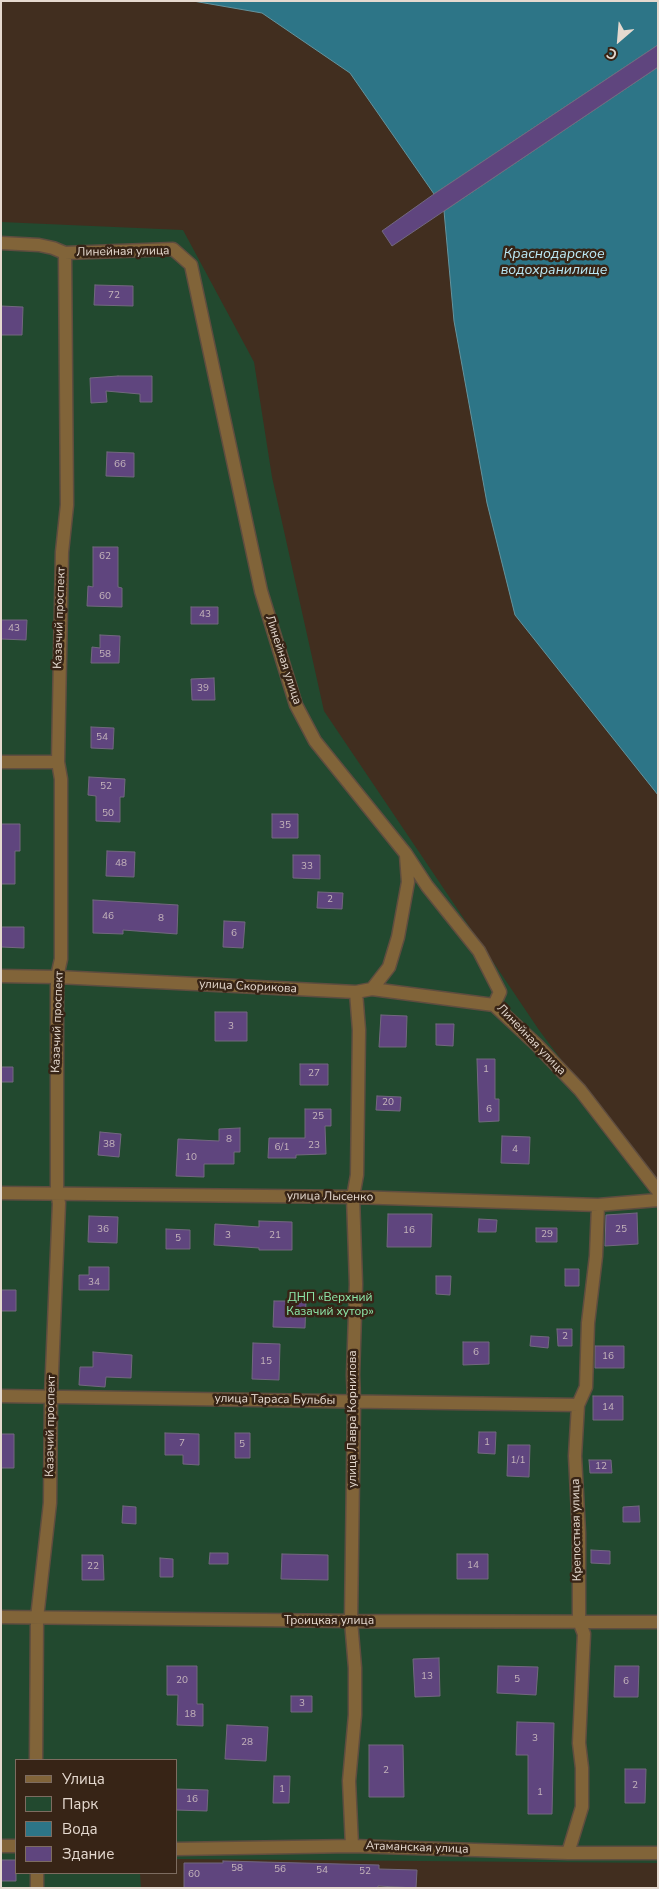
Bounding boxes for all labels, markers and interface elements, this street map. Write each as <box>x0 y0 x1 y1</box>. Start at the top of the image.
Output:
north arrow <box>594 15 644 65</box>
text: С <box>603 43 621 64</box>
street label: Линейная улица <box>76 244 170 260</box>
water label: Краснодарское водохранилище <box>501 247 607 280</box>
house number: 72 <box>108 290 120 302</box>
house number: 66 <box>114 459 126 471</box>
house number: 62 <box>99 551 111 563</box>
street label: Казачий проспект <box>51 567 69 669</box>
house number: 60 <box>99 591 111 603</box>
house number: 43 <box>199 609 211 621</box>
street label: Линейная улица <box>262 614 304 706</box>
house number: 43 <box>8 623 20 635</box>
house number: 58 <box>99 649 111 661</box>
house number: 39 <box>197 683 209 695</box>
house number: 54 <box>96 732 108 744</box>
house number: 52 <box>100 781 112 793</box>
house number: 50 <box>102 808 114 820</box>
house number: 35 <box>279 820 291 832</box>
house number: 48 <box>115 858 127 870</box>
house number: 33 <box>301 861 313 873</box>
house number: 2 <box>327 894 333 906</box>
house number: 46 <box>102 911 114 923</box>
house number: 8 <box>158 913 164 925</box>
house number: 6 <box>231 928 237 940</box>
street label: Казачий проспект <box>49 971 67 1073</box>
street label: улица Скорикова <box>199 977 297 997</box>
street label: Линейная улица <box>494 1002 568 1078</box>
house number: 3 <box>228 1021 234 1033</box>
house number: 1 <box>483 1064 489 1076</box>
house number: 27 <box>308 1068 320 1080</box>
house number: 20 <box>382 1097 394 1109</box>
house number: 6 <box>486 1104 492 1116</box>
house number: 25 <box>312 1111 324 1123</box>
house number: 8 <box>226 1134 232 1146</box>
house number: 38 <box>103 1139 115 1151</box>
house number: 23 <box>308 1140 320 1152</box>
house number: 6/1 <box>275 1142 289 1154</box>
house number: 4 <box>512 1144 518 1156</box>
house number: 10 <box>185 1152 197 1164</box>
street label: улица Лысенко <box>287 1189 373 1205</box>
house number: 36 <box>97 1224 109 1236</box>
house number: 25 <box>615 1224 627 1236</box>
house number: 16 <box>403 1225 415 1237</box>
house number: 29 <box>541 1229 553 1241</box>
house number: 3 <box>225 1230 231 1242</box>
house number: 21 <box>269 1230 281 1242</box>
house number: 5 <box>175 1233 181 1245</box>
house number: 34 <box>88 1277 100 1289</box>
park label: ДНП «Верхний Казачий хутор» <box>286 1291 374 1319</box>
house number: 2 <box>562 1331 568 1343</box>
house number: 6 <box>473 1347 479 1359</box>
street label: улица Лавра Корнилова <box>346 1350 360 1488</box>
house number: 16 <box>602 1351 614 1363</box>
house number: 15 <box>260 1356 272 1368</box>
street label: Казачий проспект <box>43 1375 59 1477</box>
street label: улица Тараса Бульбы <box>214 1392 336 1408</box>
house number: 14 <box>602 1402 614 1414</box>
house number: 1 <box>484 1437 490 1449</box>
house number: 7 <box>179 1438 185 1450</box>
house number: 5 <box>239 1439 245 1451</box>
house number: 1/1 <box>511 1455 525 1467</box>
house number: 12 <box>595 1461 607 1473</box>
street label: Крепостная улица <box>569 1479 585 1581</box>
house number: 14 <box>467 1560 479 1572</box>
house number: 22 <box>87 1561 99 1573</box>
street label: Троицкая улица <box>284 1614 374 1628</box>
house number: 13 <box>421 1671 433 1683</box>
house number: 5 <box>514 1674 520 1686</box>
house number: 20 <box>176 1675 188 1687</box>
house number: 6 <box>623 1676 629 1688</box>
house number: 3 <box>299 1698 305 1710</box>
house number: 18 <box>184 1709 196 1721</box>
house number: 3 <box>532 1733 538 1745</box>
house number: 28 <box>241 1737 253 1749</box>
legend <box>15 1759 178 1874</box>
house number: 2 <box>383 1765 389 1777</box>
text: Улица <box>62 1769 105 1789</box>
house number: 2 <box>632 1780 638 1792</box>
house number: 1 <box>279 1784 285 1796</box>
house number: 1 <box>537 1787 543 1799</box>
text: Парк <box>62 1794 98 1814</box>
house number: 16 <box>186 1794 198 1806</box>
text: Вода <box>62 1819 98 1839</box>
street label: Атаманская улица <box>365 1839 469 1857</box>
text: Здание <box>62 1844 114 1864</box>
house number: 58 <box>231 1863 243 1875</box>
house number: 56 <box>274 1864 286 1876</box>
house number: 54 <box>316 1865 328 1877</box>
house number: 52 <box>359 1866 371 1878</box>
house number: 60 <box>188 1869 200 1881</box>

